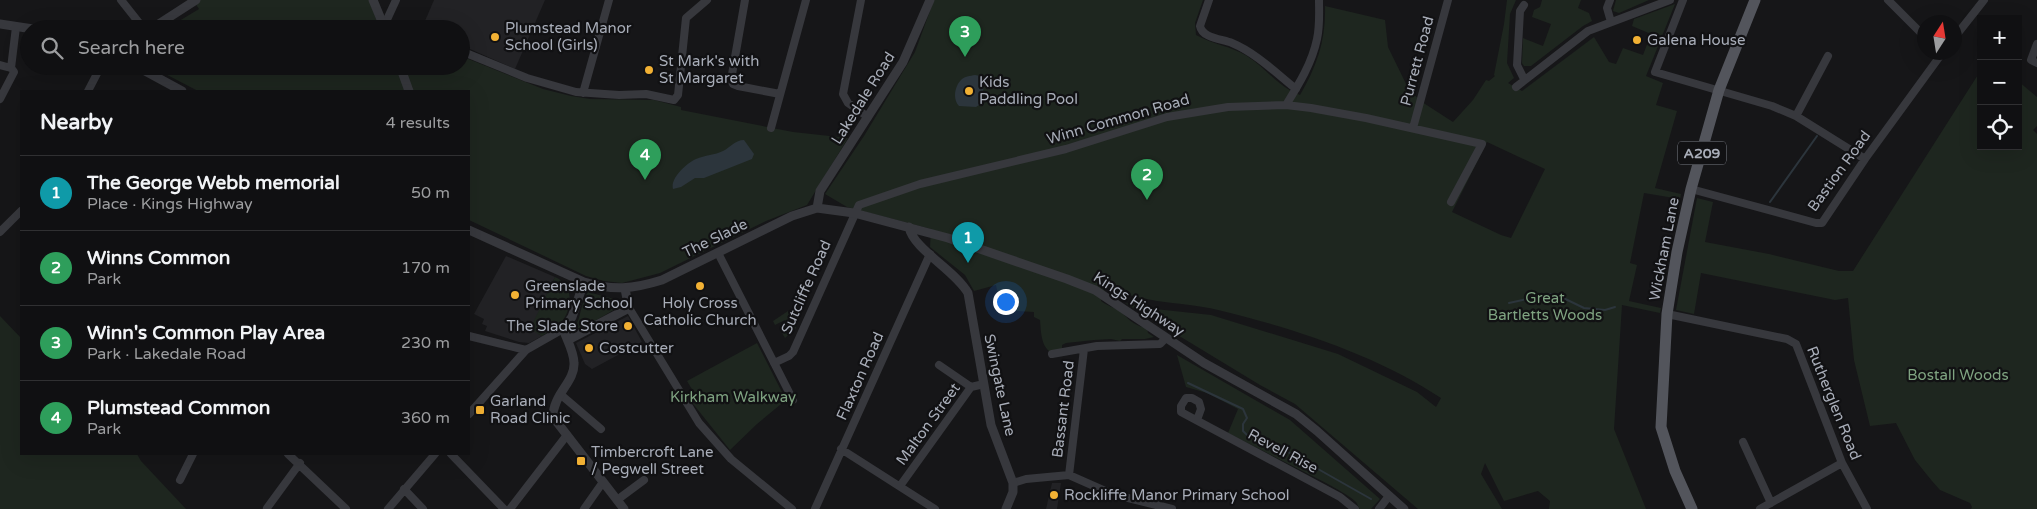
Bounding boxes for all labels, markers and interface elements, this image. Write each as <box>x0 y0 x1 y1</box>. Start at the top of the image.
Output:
street label: Purrett Road <box>1396 14 1438 108</box>
north arrow <box>1917 15 1962 60</box>
map controls <box>1977 15 2022 150</box>
button: + <box>1977 15 2022 60</box>
pin: 3 <box>949 16 981 57</box>
place label: Plumstead Manor School (Girls) <box>505 19 632 54</box>
search box <box>20 20 470 75</box>
marker: Plumstead Manor School (Girls) <box>489 31 501 43</box>
place label: Galena House <box>1647 31 1746 49</box>
icon: search <box>38 34 66 62</box>
marker: Galena House <box>1631 34 1643 46</box>
text: Search here <box>78 37 185 59</box>
street label: Lakedale Road <box>827 49 899 147</box>
place label: St Mark's with St Margaret <box>659 52 759 87</box>
button: − <box>1977 60 2022 105</box>
marker: St Mark's with St Margaret <box>643 64 655 76</box>
place label: Kids Paddling Pool <box>979 73 1078 108</box>
marker: Kids Paddling Pool <box>963 85 975 97</box>
street label: Winn Common Road <box>1045 90 1191 148</box>
button: locate <box>1977 105 2022 150</box>
text: Nearby <box>40 110 113 135</box>
text: 4 results <box>386 113 450 133</box>
street label: Bastion Road <box>1804 127 1874 215</box>
pin: 4 <box>629 139 661 180</box>
road number: A209 <box>1678 142 1726 164</box>
pin: 2 <box>1131 159 1163 200</box>
text: The George Webb memorial <box>87 172 340 194</box>
text: 1 <box>51 183 61 203</box>
text: 50 m <box>411 183 450 203</box>
text: Place · Kings Highway <box>87 194 253 214</box>
street label: Wickham Lane <box>1645 196 1683 302</box>
street label: The Slade <box>680 215 750 261</box>
pin: 1 <box>952 222 984 263</box>
street label: Sutcliffe Road <box>777 237 835 337</box>
text: Winns Common <box>87 247 230 269</box>
text: 2 <box>51 258 61 278</box>
text: 170 m <box>401 258 450 278</box>
street label: Kings Highway <box>1090 268 1188 340</box>
text: Park <box>87 269 121 289</box>
place label: Greenslade Primary School <box>525 277 633 312</box>
marker: Holy Cross Catholic Church <box>694 280 706 292</box>
marker: Greenslade Primary School <box>509 289 521 301</box>
your location <box>993 289 1019 315</box>
park label: Great Bartletts Woods <box>1488 289 1602 324</box>
place label: Holy Cross Catholic Church <box>643 294 757 329</box>
place label: The Slade Store <box>507 317 618 335</box>
marker: The Slade Store <box>622 320 634 332</box>
text: Winn's Common Play Area <box>87 322 325 344</box>
street label: Flaxton Road <box>833 329 887 423</box>
street label: Swingate Lane <box>980 332 1020 438</box>
text: 3 <box>51 333 61 353</box>
text: 230 m <box>401 333 450 353</box>
place label: Costcutter <box>599 339 674 357</box>
marker: Costcutter <box>583 342 595 354</box>
street label: Rutherglen Road <box>1803 343 1865 463</box>
text: Park · Lakedale Road <box>87 344 246 364</box>
street label: Bassant Road <box>1048 359 1078 459</box>
park label: Bostall Woods <box>1907 366 2009 384</box>
street label: Malton Street <box>892 379 964 469</box>
park label: Kirkham Walkway <box>670 388 796 406</box>
place label: Garland Road Clinic <box>490 392 570 427</box>
text: Plumstead Common <box>87 397 270 419</box>
marker: Garland Road Clinic <box>474 404 486 416</box>
text: 4 <box>51 408 61 428</box>
text: 360 m <box>401 408 450 428</box>
text: Park <box>87 419 121 439</box>
street label: Revell Rise <box>1245 425 1321 477</box>
place label: Timbercroft Lane / Pegwell Street <box>591 443 713 478</box>
marker: Timbercroft Lane / Pegwell Street <box>575 455 587 467</box>
place label: Rockliffe Manor Primary School <box>1064 486 1290 504</box>
marker: Rockliffe Manor Primary School <box>1048 489 1060 501</box>

